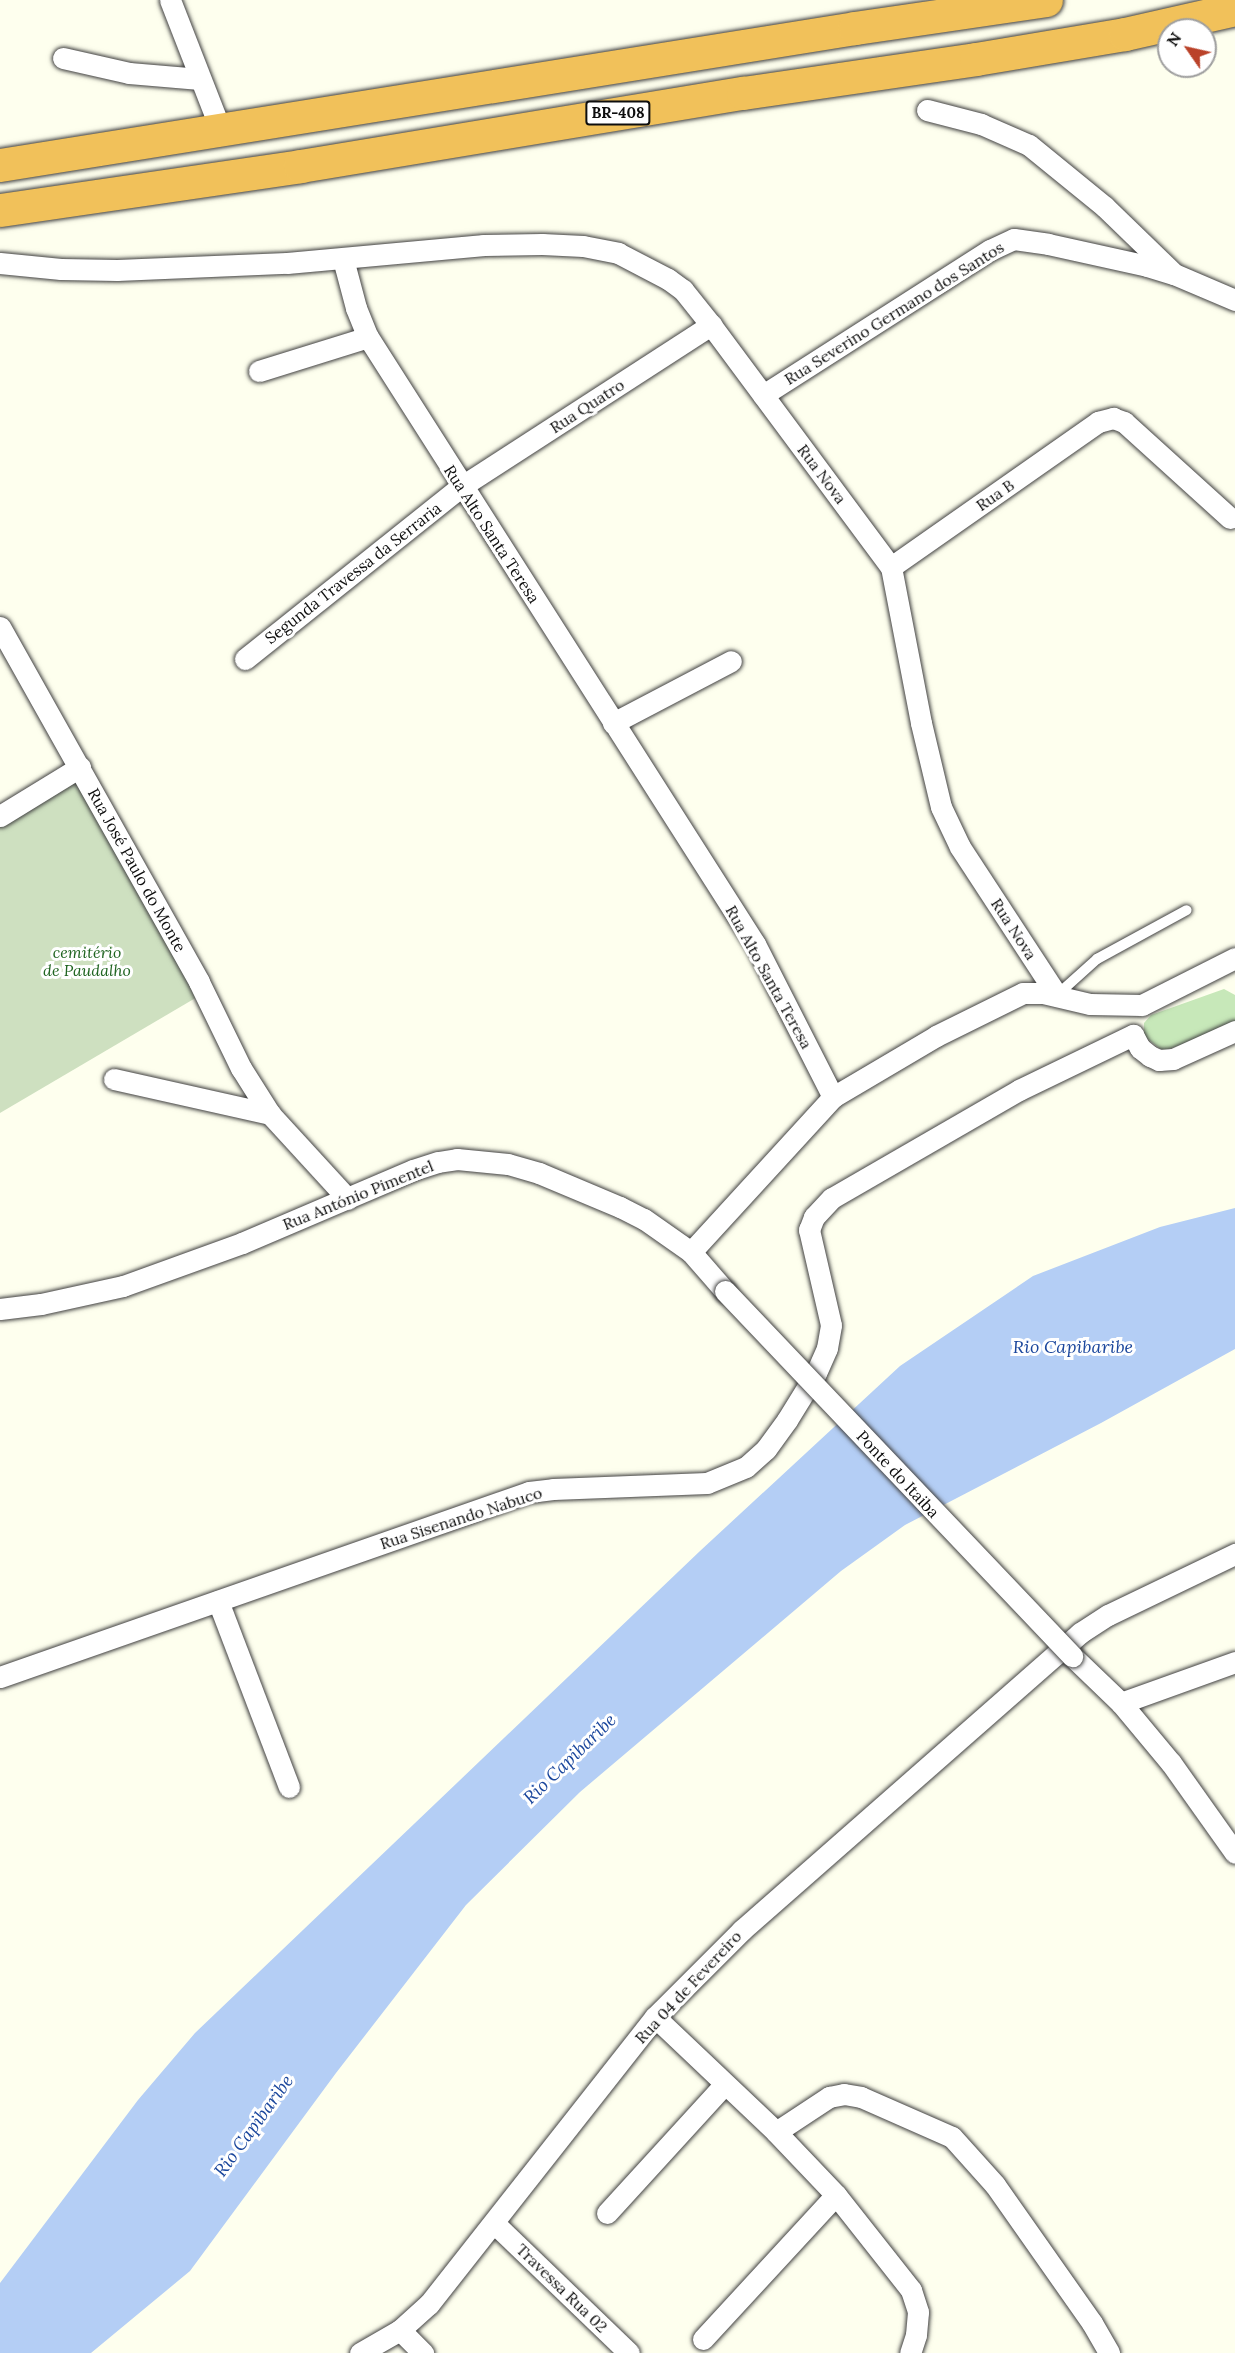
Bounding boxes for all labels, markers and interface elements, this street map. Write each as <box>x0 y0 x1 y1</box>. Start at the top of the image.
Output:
north arrow <box>1157 18 1217 78</box>
text: N <box>1162 28 1185 50</box>
road number: BR-408 <box>585 101 651 125</box>
street label: Rua Severino Germano dos Santos <box>781 237 1007 389</box>
street label: Rua Quatro <box>546 375 628 437</box>
street label: Rua Nova <box>793 440 851 508</box>
street label: Rua Alto Santa Teresa <box>440 461 544 607</box>
street label: Rua B <box>972 475 1018 515</box>
street label: Segunda Travessa da Serraria <box>261 498 445 648</box>
street label: Rua José Paulo do Monte <box>84 785 190 955</box>
street label: Rua Nova <box>987 895 1041 963</box>
street label: Rua Alto Santa Teresa <box>722 902 816 1052</box>
park label: cemitério de Paudalho <box>43 942 131 980</box>
street label: Rua António Pimentel <box>280 1156 436 1234</box>
water label: Rio Capibaribe <box>1013 1336 1133 1358</box>
street label: Ponte do Itaiba <box>853 1426 943 1522</box>
street label: Rua Sisenando Nabuco <box>377 1483 545 1553</box>
water label: Rio Capibaribe <box>519 1709 621 1809</box>
street label: Rua 04 de Fevereiro <box>631 1927 745 2047</box>
water label: Rio Capibaribe <box>210 2071 298 2181</box>
street label: Travessa Rua 02 <box>512 2240 612 2336</box>

